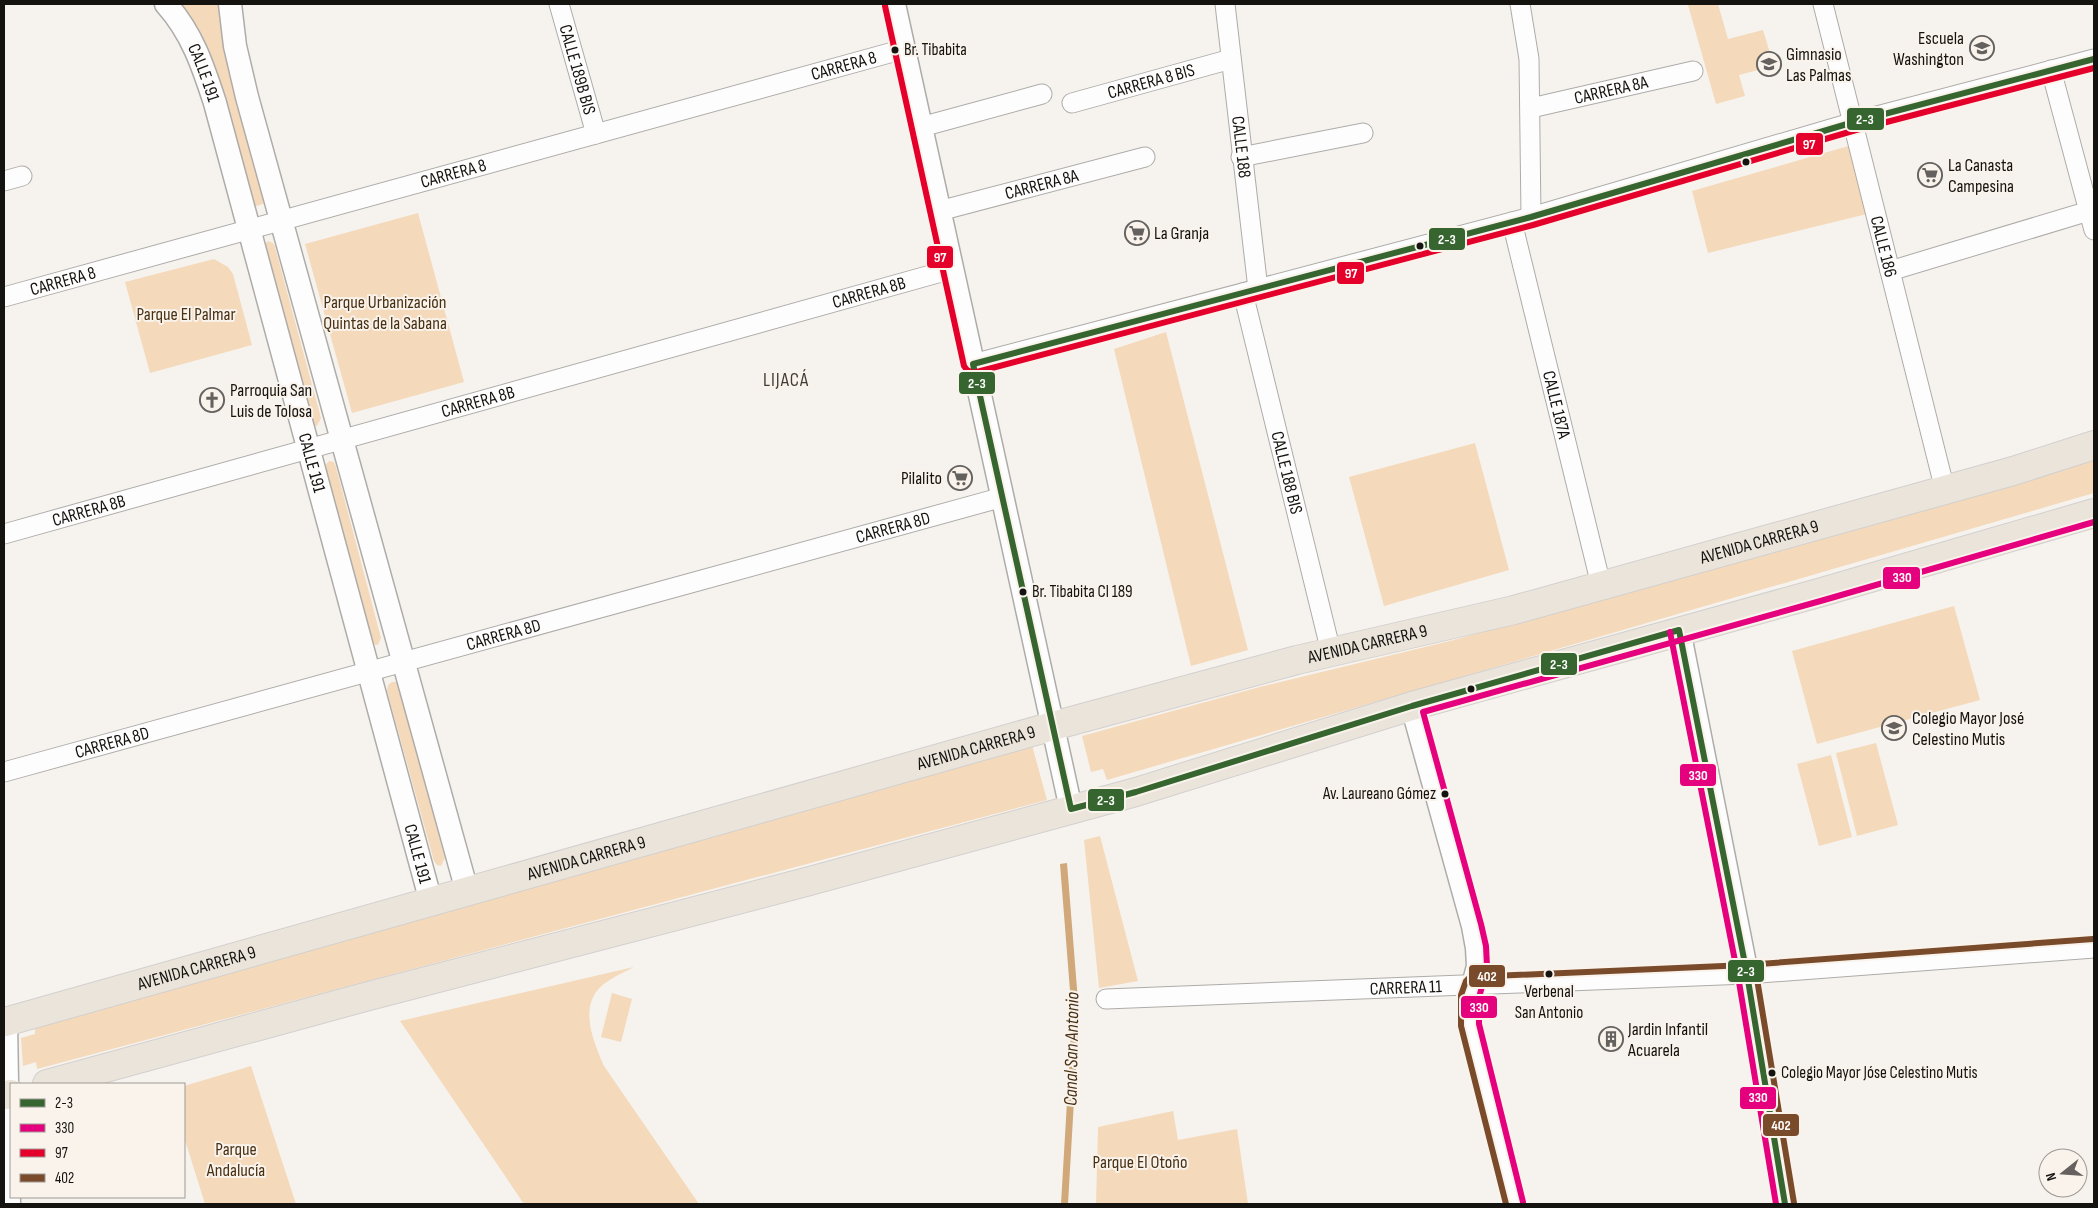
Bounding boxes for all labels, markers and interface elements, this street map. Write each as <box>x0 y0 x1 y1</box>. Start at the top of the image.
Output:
street label: CALLE 189B BIS <box>555 22 600 117</box>
place label: Escuela Washington <box>1893 28 1964 70</box>
school or university icon: Escuela Washington <box>1969 35 1995 61</box>
street label: CALLE 191 <box>183 40 225 105</box>
place label: Br. Tibabita <box>904 40 967 60</box>
place label: Gimnasio Las Palmas <box>1786 44 1852 86</box>
marker: Br. Tibabita <box>890 45 900 55</box>
street label: CARRERA 8 <box>809 47 879 85</box>
school or university icon: Gimnasio Las Palmas <box>1756 51 1782 77</box>
street label: CARRERA 8 BIS <box>1105 59 1197 103</box>
street label: CARRERA 8A <box>1572 71 1650 108</box>
line badge: 2-3 <box>1846 107 1885 131</box>
text: 2-3 <box>1856 111 1874 128</box>
street label: CALLE 188 <box>1228 115 1256 179</box>
line badge: 97 <box>1795 132 1824 156</box>
text: 97 <box>1803 136 1816 153</box>
street label: CARRERA 8 <box>418 154 489 192</box>
place label: La Canasta Campesina <box>1948 155 2014 197</box>
unlabelled marker <box>1741 157 1751 167</box>
supermarket icon: La Canasta Campesina <box>1917 162 1943 188</box>
street label: CARRERA 8A <box>1003 164 1081 204</box>
street label: CALLE 186 <box>1866 214 1902 279</box>
supermarket icon: La Granja <box>1124 220 1150 246</box>
place label: La Granja <box>1154 223 1209 244</box>
line badge: 2-3 <box>1428 227 1466 251</box>
text: 2-3 <box>1438 231 1456 248</box>
unlabelled marker <box>1415 241 1425 251</box>
line badge: 97 <box>926 245 954 269</box>
text: 97 <box>934 249 947 266</box>
line badge: 97 <box>1336 261 1365 285</box>
street label: CARRERA 8 <box>28 262 98 300</box>
text: 97 <box>1345 265 1358 282</box>
street label: CARRERA 8B <box>830 272 908 312</box>
park label: Parque Urbanización Quintas de la Sabana <box>323 292 447 334</box>
park label: Parque El Palmar <box>136 304 236 325</box>
district label: LIJACÁ <box>763 369 809 392</box>
street label: CALLE 187A <box>1538 369 1575 441</box>
line badge: 2-3 <box>958 371 996 395</box>
text: 2-3 <box>968 375 986 392</box>
place label: Parroquia San Luis de Tolosa <box>230 380 312 422</box>
street label: CARRERA 8B <box>439 381 517 422</box>
church icon: Parroquia San Luis de Tolosa <box>199 387 225 413</box>
street label: CALLE 188 BIS <box>1267 429 1307 516</box>
street label: CALLE 191 <box>294 431 330 495</box>
supermarket icon: Pilalito <box>947 465 973 491</box>
place label: Pilalito <box>901 468 942 489</box>
street label: CARRERA 8B <box>50 490 128 531</box>
street label: CARRERA 8D <box>853 507 932 548</box>
street label: AVENIDA CARRERA 9 <box>1697 515 1821 568</box>
line badge: 330 <box>1882 566 1921 590</box>
text: 330 <box>1892 569 1912 586</box>
place label: Br. Tibabita Cl 189 <box>1032 582 1133 602</box>
marker: Br. Tibabita Cl 189 <box>1018 587 1028 597</box>
street label: CARRERA 8D <box>464 614 543 655</box>
street label: AVENIDA CARRERA 9 <box>1305 620 1429 668</box>
line badge: 2-3 <box>1540 652 1578 676</box>
text: 2-3 <box>1550 656 1568 673</box>
unlabelled marker <box>1466 684 1476 694</box>
place label: Colegio Mayor José Celestino Mutis <box>1912 708 2024 750</box>
school or university icon: Colegio Mayor José Celestino Mutis <box>1881 715 1907 741</box>
street label: AVENIDA CARRERA 9 <box>913 721 1038 775</box>
street label: CARRERA 8D <box>73 722 151 762</box>
line badge: 330 <box>1679 763 1717 787</box>
text: 330 <box>1688 767 1708 784</box>
place label: Av. Laureano Gómez <box>1322 784 1436 804</box>
line badge: 2-3 <box>1087 788 1125 812</box>
marker: Av. Laureano Gómez <box>1440 789 1450 799</box>
text: 2-3 <box>1097 792 1115 809</box>
street label: CALLE 191 <box>400 822 436 886</box>
street label: AVENIDA CARRERA 9 <box>524 831 648 885</box>
street label: AVENIDA CARRERA 9 <box>134 941 258 995</box>
line badge: 2-3 <box>1727 959 1765 983</box>
text: 2-3 <box>1737 963 1755 980</box>
line badge: 402 <box>1468 964 1506 988</box>
text: 402 <box>1477 968 1497 985</box>
marker: Verbenal San Antonio <box>1544 969 1554 979</box>
street label: CARRERA 11 <box>1369 975 1443 999</box>
place label: Verbenal San Antonio <box>1515 982 1583 1023</box>
water label: Canal San Antonio <box>1060 991 1084 1106</box>
line badge: 330 <box>1460 995 1498 1019</box>
text: 330 <box>1469 999 1489 1016</box>
place label: Jardin Infantil Acuarela <box>1627 1019 1708 1061</box>
building icon: Jardin Infantil Acuarela <box>1598 1026 1624 1052</box>
place label: Colegio Mayor Jóse Celestino Mutis <box>1781 1063 1978 1083</box>
marker: Colegio Mayor Jóse Celestino Mutis <box>1767 1068 1777 1078</box>
legend <box>10 1083 185 1198</box>
line badge: 330 <box>1739 1086 1777 1110</box>
text: 330 <box>1748 1089 1768 1106</box>
text: 2-3 <box>55 1094 73 1113</box>
line badge: 402 <box>1762 1113 1800 1137</box>
text: 402 <box>1771 1117 1791 1134</box>
text: 330 <box>55 1119 74 1138</box>
park label: Parque Andalucía <box>206 1139 265 1181</box>
text: 97 <box>55 1144 68 1163</box>
north arrow <box>2038 1148 2088 1198</box>
park label: Parque El Otoño <box>1093 1152 1187 1173</box>
text: 402 <box>55 1169 74 1188</box>
text: N <box>2042 1171 2060 1183</box>

